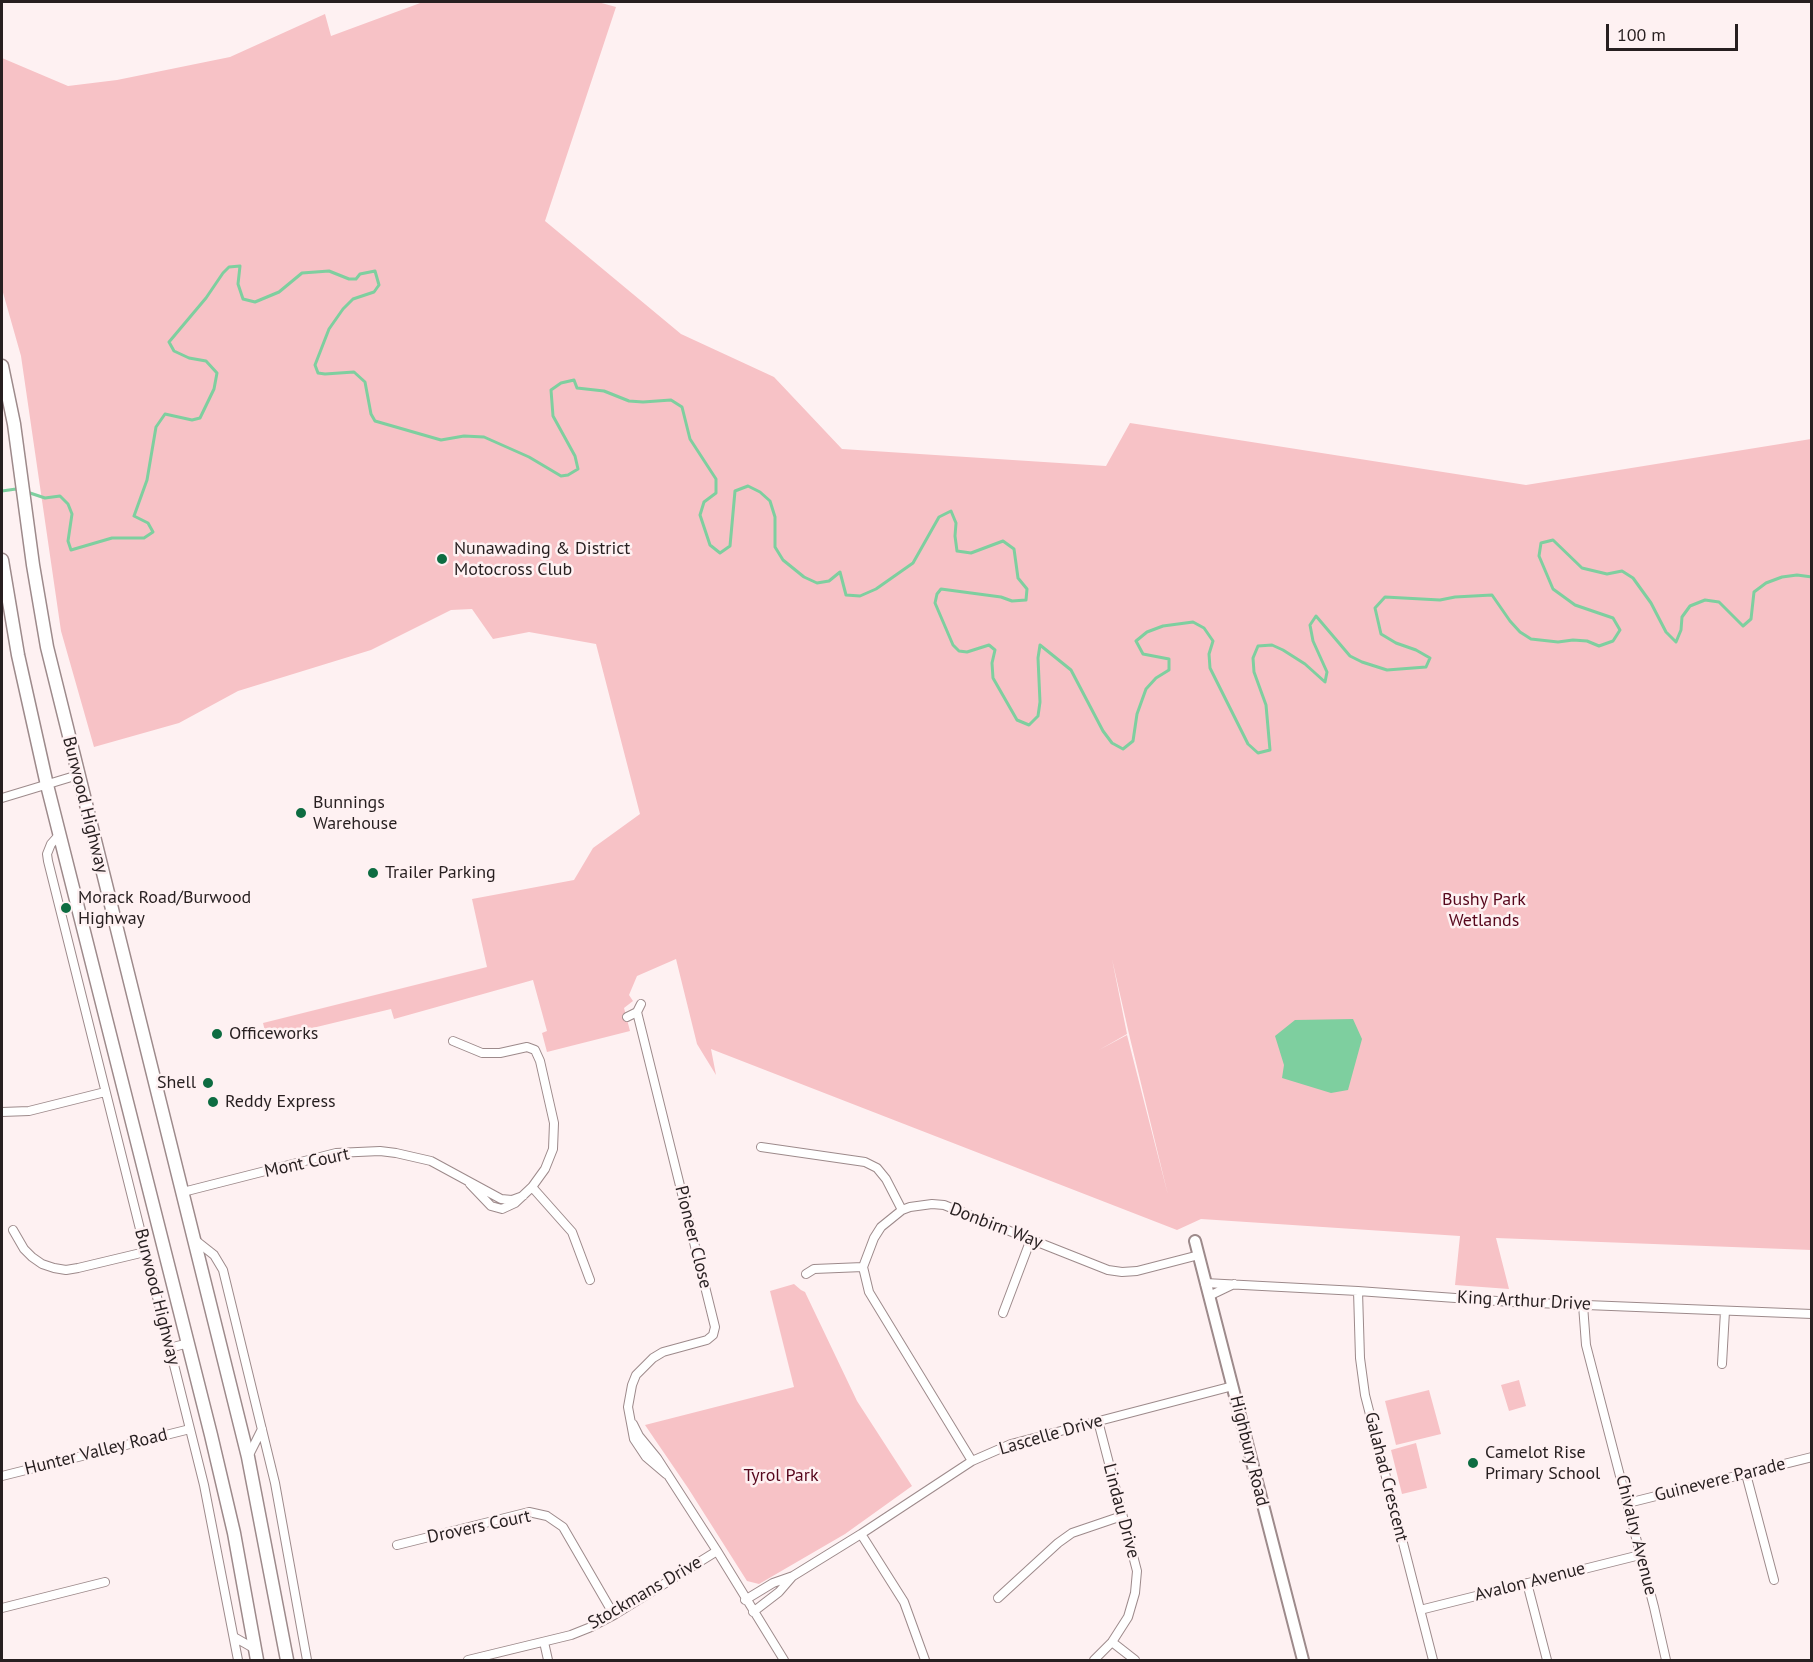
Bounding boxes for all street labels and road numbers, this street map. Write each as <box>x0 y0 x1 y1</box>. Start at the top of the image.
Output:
street label: Burwood Highway <box>58 734 112 876</box>
street label: Mont Court <box>262 1143 352 1183</box>
street label: Pioneer Close <box>670 1183 716 1291</box>
street label: Donbirn Way <box>946 1198 1046 1254</box>
street label: Burwood Highway <box>130 1226 184 1368</box>
street label: King Arthur Drive <box>1456 1287 1592 1315</box>
street label: Highbury Road <box>1225 1393 1273 1509</box>
street label: Lascelle Drive <box>997 1410 1105 1460</box>
street label: Galahad Crescent <box>1359 1410 1413 1544</box>
street label: Hunter Valley Road <box>22 1424 170 1480</box>
street label: Guinevere Parade <box>1652 1453 1788 1507</box>
street label: Lindau Drive <box>1098 1461 1144 1561</box>
street label: Chivalry Avenue <box>1611 1473 1661 1597</box>
street label: Drovers Court <box>425 1505 533 1549</box>
street label: Stockmans Drive <box>584 1552 706 1634</box>
street label: Avalon Avenue <box>1472 1558 1588 1606</box>

